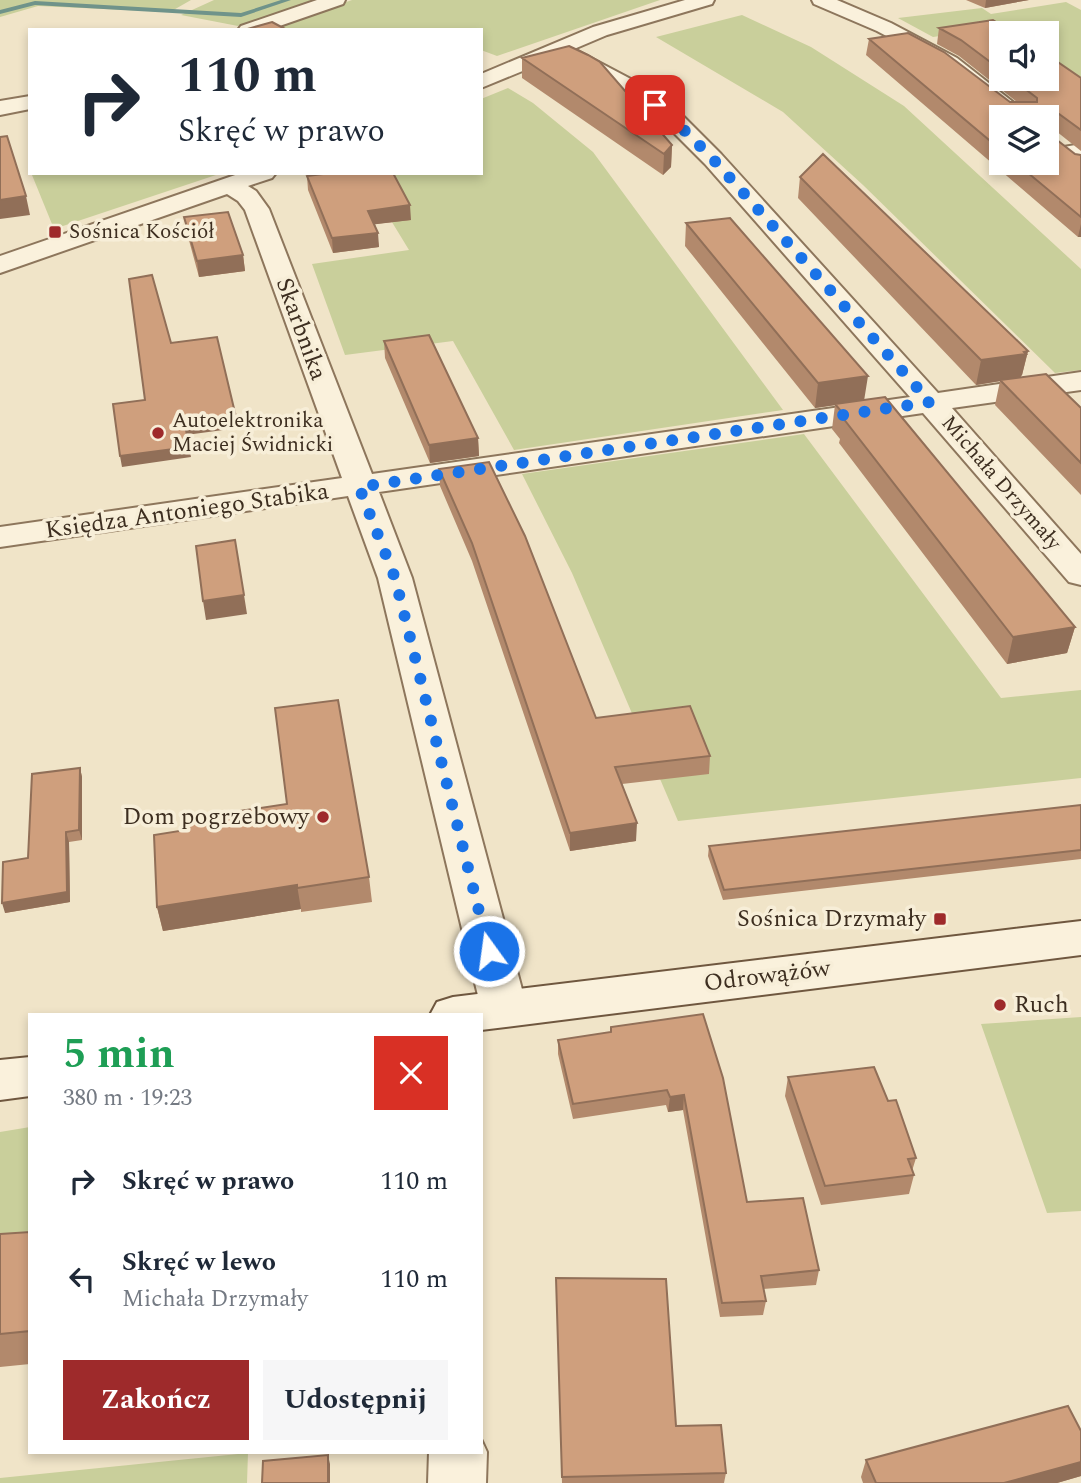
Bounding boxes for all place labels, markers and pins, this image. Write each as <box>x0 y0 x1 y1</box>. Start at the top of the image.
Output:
pin <box>625 75 685 135</box>
place label: Sośnica Kościół <box>69 216 215 248</box>
marker: Sośnica Kościół <box>47 224 63 240</box>
place label: Autoelektronika Maciej Świdnicki <box>172 405 333 461</box>
marker: Autoelektronika Maciej Świdnicki <box>150 425 166 441</box>
place label: Dom pogrzebowy <box>123 799 310 835</box>
marker: Dom pogrzebowy <box>315 809 331 825</box>
place label: Sośnica Drzymały <box>737 901 927 937</box>
marker: Sośnica Drzymały <box>932 911 948 927</box>
place label: Ruch <box>1014 987 1069 1023</box>
marker: Ruch <box>992 997 1008 1013</box>

